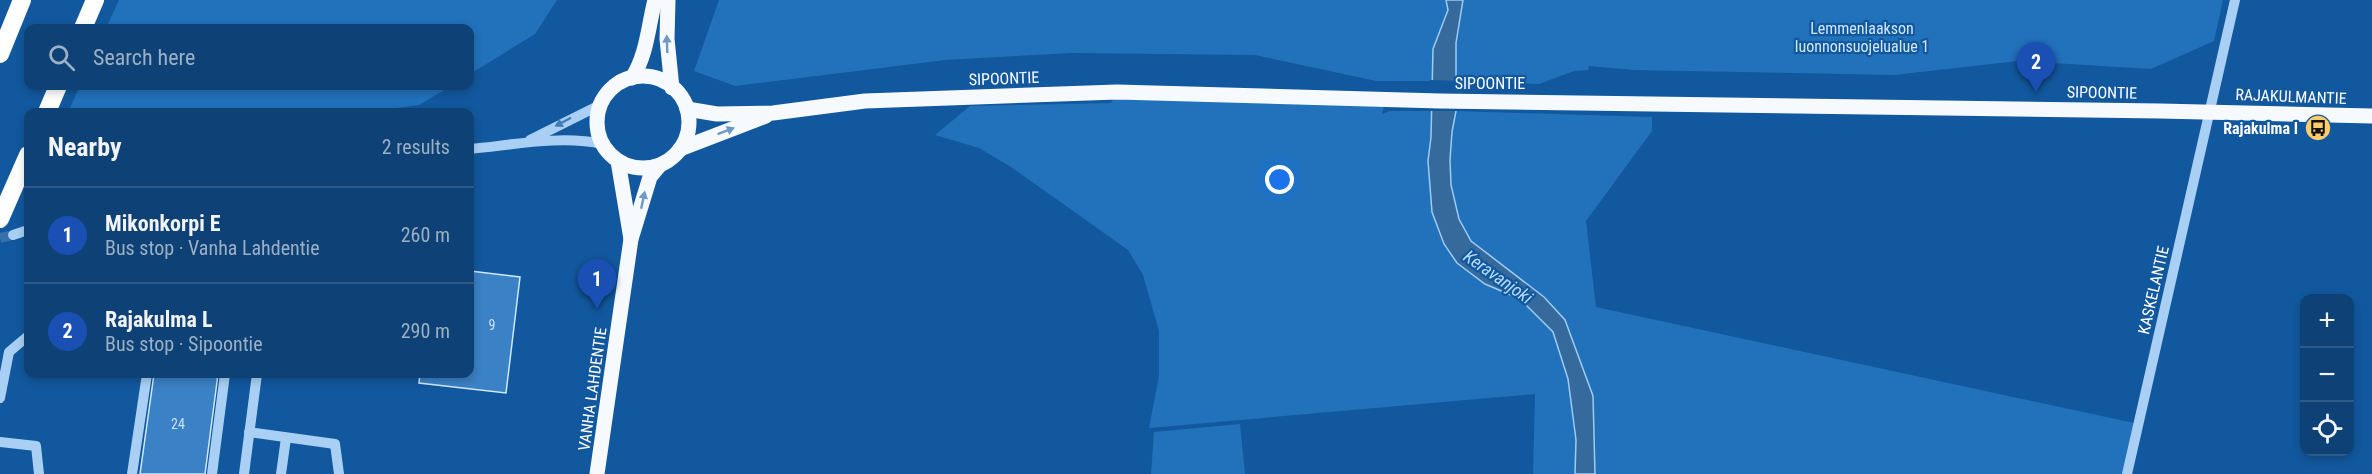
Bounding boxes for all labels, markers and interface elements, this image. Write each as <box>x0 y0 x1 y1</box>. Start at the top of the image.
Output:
park label: Lemmenlaakson luonnonsuojelualue 1 <box>1795 19 1929 56</box>
search box <box>24 24 474 90</box>
one-way arrow <box>663 34 672 53</box>
icon: search <box>45 41 78 74</box>
pin: 2 <box>2016 42 2056 92</box>
text: Search here <box>93 45 195 70</box>
street label: SIPOONTIE <box>969 68 1040 89</box>
street label: SIPOONTIE <box>1455 74 1525 93</box>
street label: SIPOONTIE <box>2067 82 2137 103</box>
street label: RAJAKULMANTIE <box>2235 85 2347 108</box>
bus stop icon: Rajakulma I <box>2303 113 2333 143</box>
one-way arrow <box>554 117 571 127</box>
place label: Rajakulma I <box>2223 119 2298 138</box>
one-way arrow <box>718 126 736 136</box>
text: Nearby <box>48 132 122 162</box>
text: 2 results <box>382 135 450 159</box>
your location <box>1265 165 1294 194</box>
one-way arrow <box>639 190 648 209</box>
text: Mikonkorpi E <box>105 211 221 236</box>
text: 1 <box>62 223 73 247</box>
text: 260 m <box>401 223 450 247</box>
text: Bus stop · Vanha Lahdentie <box>105 236 320 260</box>
street label: KASKELANTIE <box>2134 244 2173 336</box>
water label: Keravanjoki <box>1460 245 1538 309</box>
pin: 1 <box>578 260 616 309</box>
map controls <box>2300 294 2354 456</box>
button: + <box>2300 294 2354 348</box>
text: Rajakulma L <box>105 307 212 332</box>
house number: 9 <box>489 317 495 333</box>
text: 2 <box>62 319 73 343</box>
text: 290 m <box>401 319 450 343</box>
street label: VANHA LAHDENTIE <box>574 326 611 452</box>
text: Bus stop · Sipoontie <box>105 332 263 356</box>
button: − <box>2300 348 2354 402</box>
button: locate <box>2300 402 2354 456</box>
house number: 24 <box>171 416 185 432</box>

